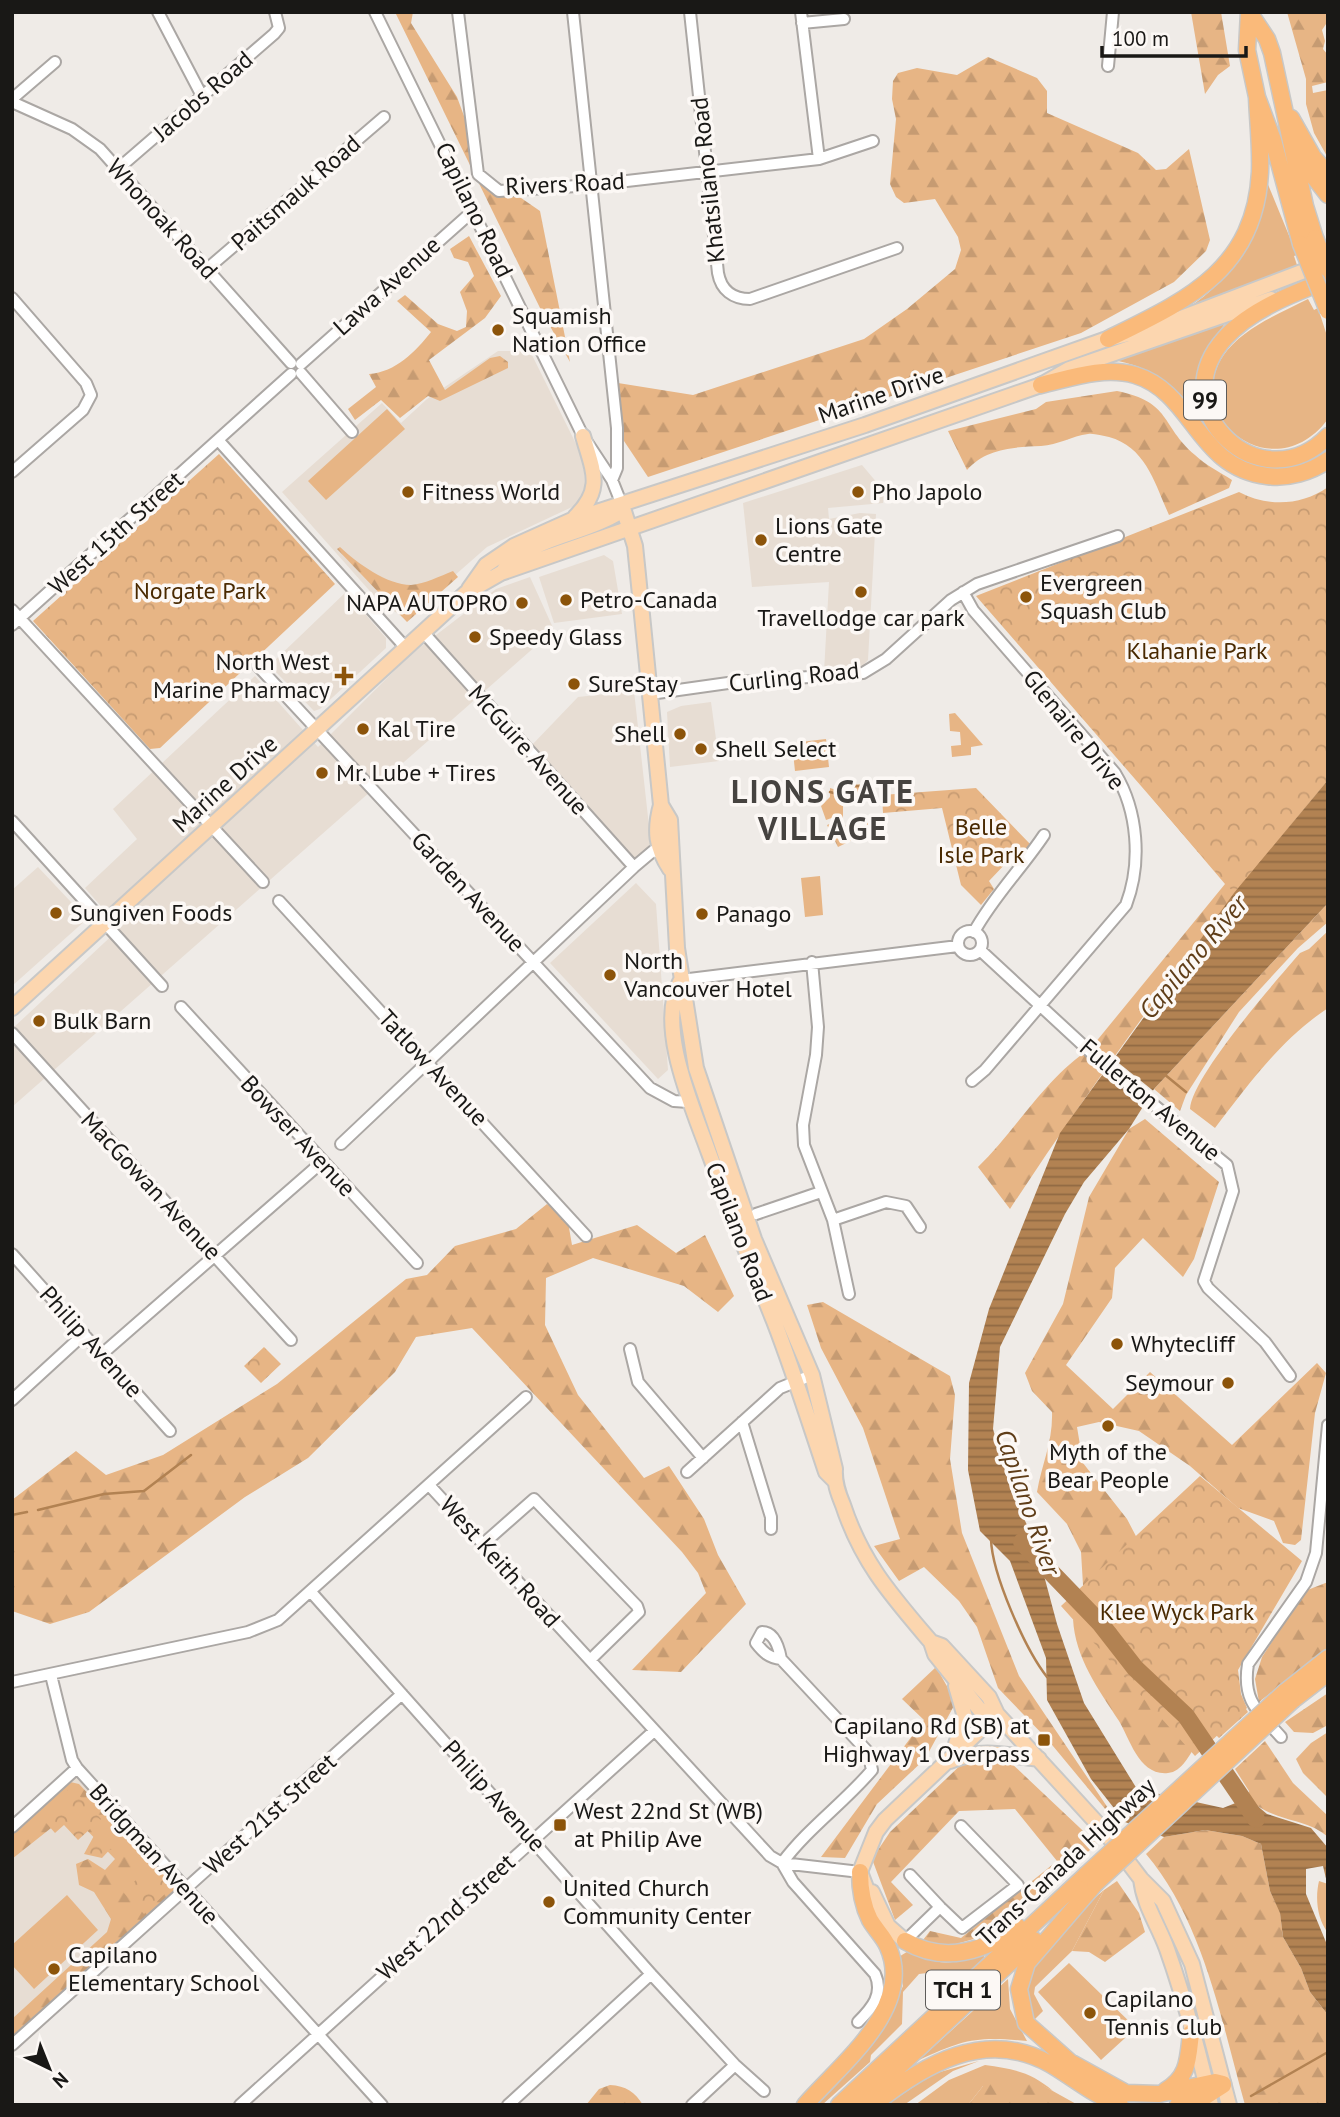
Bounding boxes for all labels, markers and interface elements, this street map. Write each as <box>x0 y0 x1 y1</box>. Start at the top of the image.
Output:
scale bar <box>1102 14 1246 58</box>
text: 100 m <box>1112 25 1169 52</box>
street label: Jacobs Road <box>146 44 259 148</box>
street label: Khatsilano Road <box>683 96 732 264</box>
street label: Paitsmauk Road <box>225 128 367 257</box>
street label: Capilano Road <box>428 137 521 283</box>
street label: Whonoak Road <box>100 152 225 285</box>
street label: Rivers Road <box>504 165 626 202</box>
street label: Lawa Avenue <box>327 229 447 342</box>
place label: Squamish Nation Office <box>512 300 647 359</box>
marker: Squamish Nation Office <box>490 322 506 338</box>
street label: Marine Drive <box>814 359 948 431</box>
road number: 99 <box>1184 380 1226 420</box>
street label: West 15th Street <box>42 464 190 601</box>
place label: Fitness World <box>422 476 560 507</box>
place label: Pho Japolo <box>872 476 982 507</box>
marker: Fitness World <box>400 484 416 500</box>
marker: Pho Japolo <box>850 484 866 500</box>
place label: Lions Gate Centre <box>775 510 883 569</box>
marker: Lions Gate Centre <box>753 532 769 548</box>
place label: Evergreen Squash Club <box>1040 567 1167 626</box>
park label: Norgate Park <box>134 575 267 606</box>
place label: Petro-Canada <box>580 584 718 615</box>
marker: Travellodge car park <box>853 584 869 600</box>
place label: NAPA AUTOPRO <box>346 587 508 618</box>
marker: Evergreen Squash Club <box>1018 589 1034 605</box>
marker: Petro-Canada <box>558 592 574 608</box>
marker: NAPA AUTOPRO <box>514 595 530 611</box>
place label: Travellodge car park <box>757 602 965 633</box>
place label: Speedy Glass <box>489 621 622 652</box>
marker: Speedy Glass <box>467 629 483 645</box>
park label: Klahanie Park <box>1127 635 1268 666</box>
place label: North West Marine Pharmacy <box>153 646 330 705</box>
street label: Curling Road <box>727 654 861 699</box>
street label: Glenaire Drive <box>1016 663 1132 796</box>
marker: North West Marine Pharmacy <box>336 668 352 684</box>
place label: SureStay <box>588 668 678 699</box>
marker: SureStay <box>566 676 582 692</box>
street label: McGuire Avenue <box>462 678 595 821</box>
place label: Kal Tire <box>377 713 456 744</box>
place label: Shell <box>614 718 666 749</box>
marker: Kal Tire <box>355 721 371 737</box>
marker: Shell <box>672 726 688 742</box>
street label: Marine Drive <box>166 728 284 839</box>
place label: Shell Select <box>715 733 836 764</box>
marker: Shell Select <box>693 741 709 757</box>
place label: Mr. Lube + Tires <box>336 757 496 788</box>
marker: Mr. Lube + Tires <box>314 765 330 781</box>
district label: LIONS GATE VILLAGE <box>731 770 915 849</box>
park label: Belle Isle Park <box>938 811 1025 870</box>
street label: Garden Avenue <box>405 825 532 958</box>
water label: Capilano River <box>1131 887 1255 1025</box>
place label: Sungiven Foods <box>70 897 232 928</box>
place label: Panago <box>716 898 791 929</box>
marker: Sungiven Foods <box>48 905 64 921</box>
marker: Panago <box>694 906 710 922</box>
place label: North Vancouver Hotel <box>623 945 792 1004</box>
marker: North Vancouver Hotel <box>602 967 618 983</box>
street label: Tatlow Avenue <box>372 1003 495 1132</box>
place label: Bulk Barn <box>53 1005 151 1036</box>
marker: Bulk Barn <box>31 1013 47 1029</box>
street label: Fullerton Avenue <box>1073 1032 1227 1168</box>
street label: Bowser Avenue <box>234 1068 363 1203</box>
street label: MacGowan Avenue <box>74 1105 228 1267</box>
street label: Capilano Road <box>699 1158 780 1306</box>
street label: Philip Avenue <box>33 1279 150 1404</box>
place label: Whytecliff <box>1131 1328 1236 1359</box>
marker: Whytecliff <box>1109 1336 1125 1352</box>
place label: Seymour <box>1125 1367 1214 1398</box>
marker: Seymour <box>1220 1375 1236 1391</box>
marker: Myth of the Bear People <box>1100 1418 1116 1434</box>
water label: Capilano River <box>988 1425 1069 1580</box>
place label: Myth of the Bear People <box>1047 1436 1169 1495</box>
street label: West Keith Road <box>433 1490 568 1634</box>
park label: Klee Wyck Park <box>1100 1596 1255 1627</box>
place label: Capilano Rd (SB) at Highway 1 Overpass <box>823 1710 1030 1769</box>
marker: Capilano Rd (SB) at Highway 1 Overpass <box>1036 1732 1052 1748</box>
street label: Philip Avenue <box>436 1733 553 1858</box>
street label: West 21st Street <box>197 1746 342 1881</box>
street label: Trans-Canada Highway <box>970 1771 1162 1953</box>
street label: Bridgman Avenue <box>83 1777 226 1931</box>
place label: West 22nd St (WB) at Philip Ave <box>574 1795 763 1854</box>
marker: West 22nd St (WB) at Philip Ave <box>552 1817 568 1833</box>
street label: West 22nd Street <box>370 1846 521 1987</box>
place label: United Church Community Center <box>563 1872 751 1931</box>
marker: United Church Community Center <box>541 1894 557 1910</box>
place label: Capilano Elementary School <box>68 1939 259 1998</box>
marker: Capilano Elementary School <box>46 1961 62 1977</box>
road number: TCH 1 <box>926 1970 1000 2010</box>
place label: Capilano Tennis Club <box>1104 1983 1222 2042</box>
marker: Capilano Tennis Club <box>1082 2005 1098 2021</box>
north arrow <box>14 2033 84 2103</box>
text: N <box>48 2067 73 2093</box>

